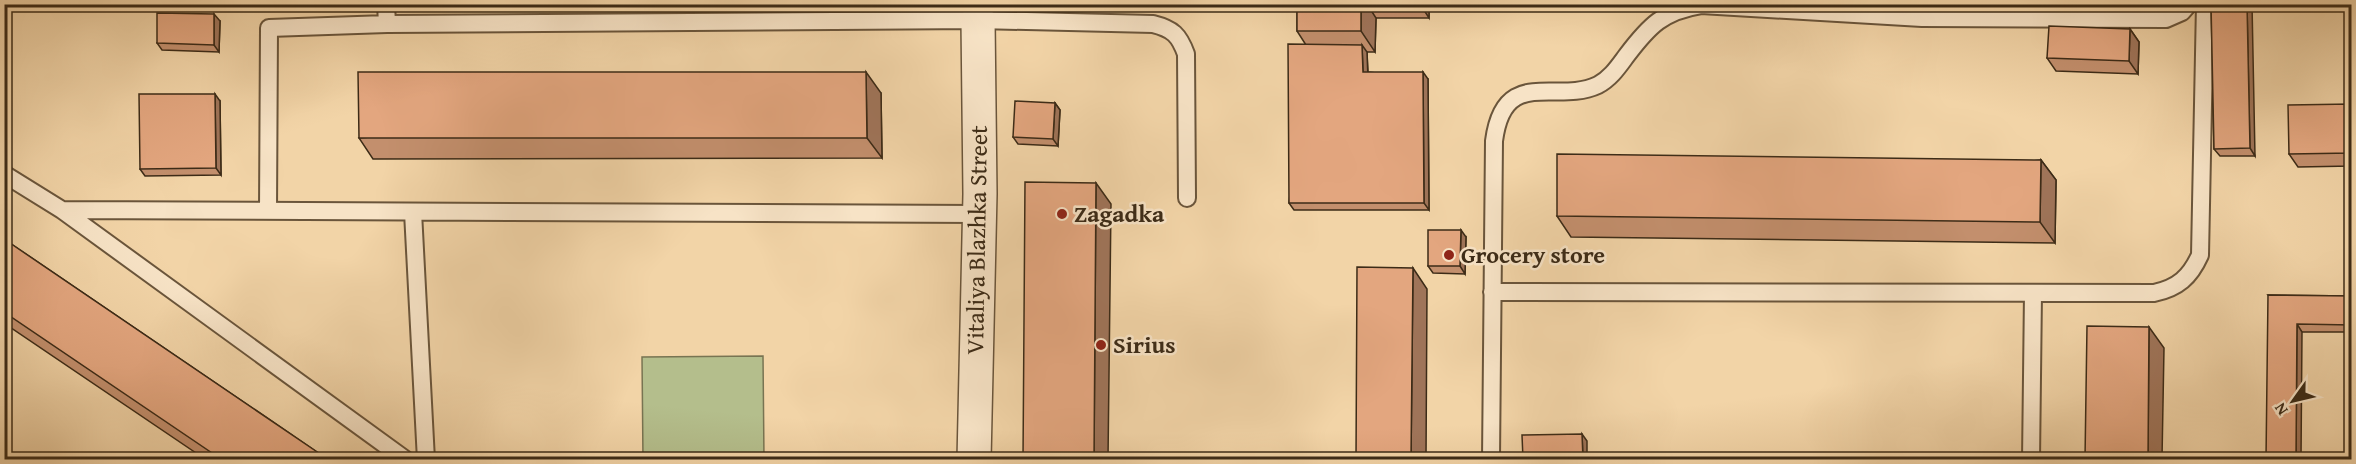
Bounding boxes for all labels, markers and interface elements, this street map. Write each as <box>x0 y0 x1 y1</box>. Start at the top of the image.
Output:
street label: Vitaliya Blazhka Street <box>957 125 996 355</box>
place label: Zagadka <box>1074 196 1165 231</box>
marker: Zagadka <box>1055 207 1069 221</box>
place label: Grocery store <box>1461 237 1605 272</box>
marker: Grocery store <box>1442 248 1456 262</box>
place label: Sirius <box>1113 327 1176 362</box>
marker: Sirius <box>1094 338 1108 352</box>
north arrow <box>2263 371 2323 431</box>
text: N <box>2267 398 2294 421</box>

